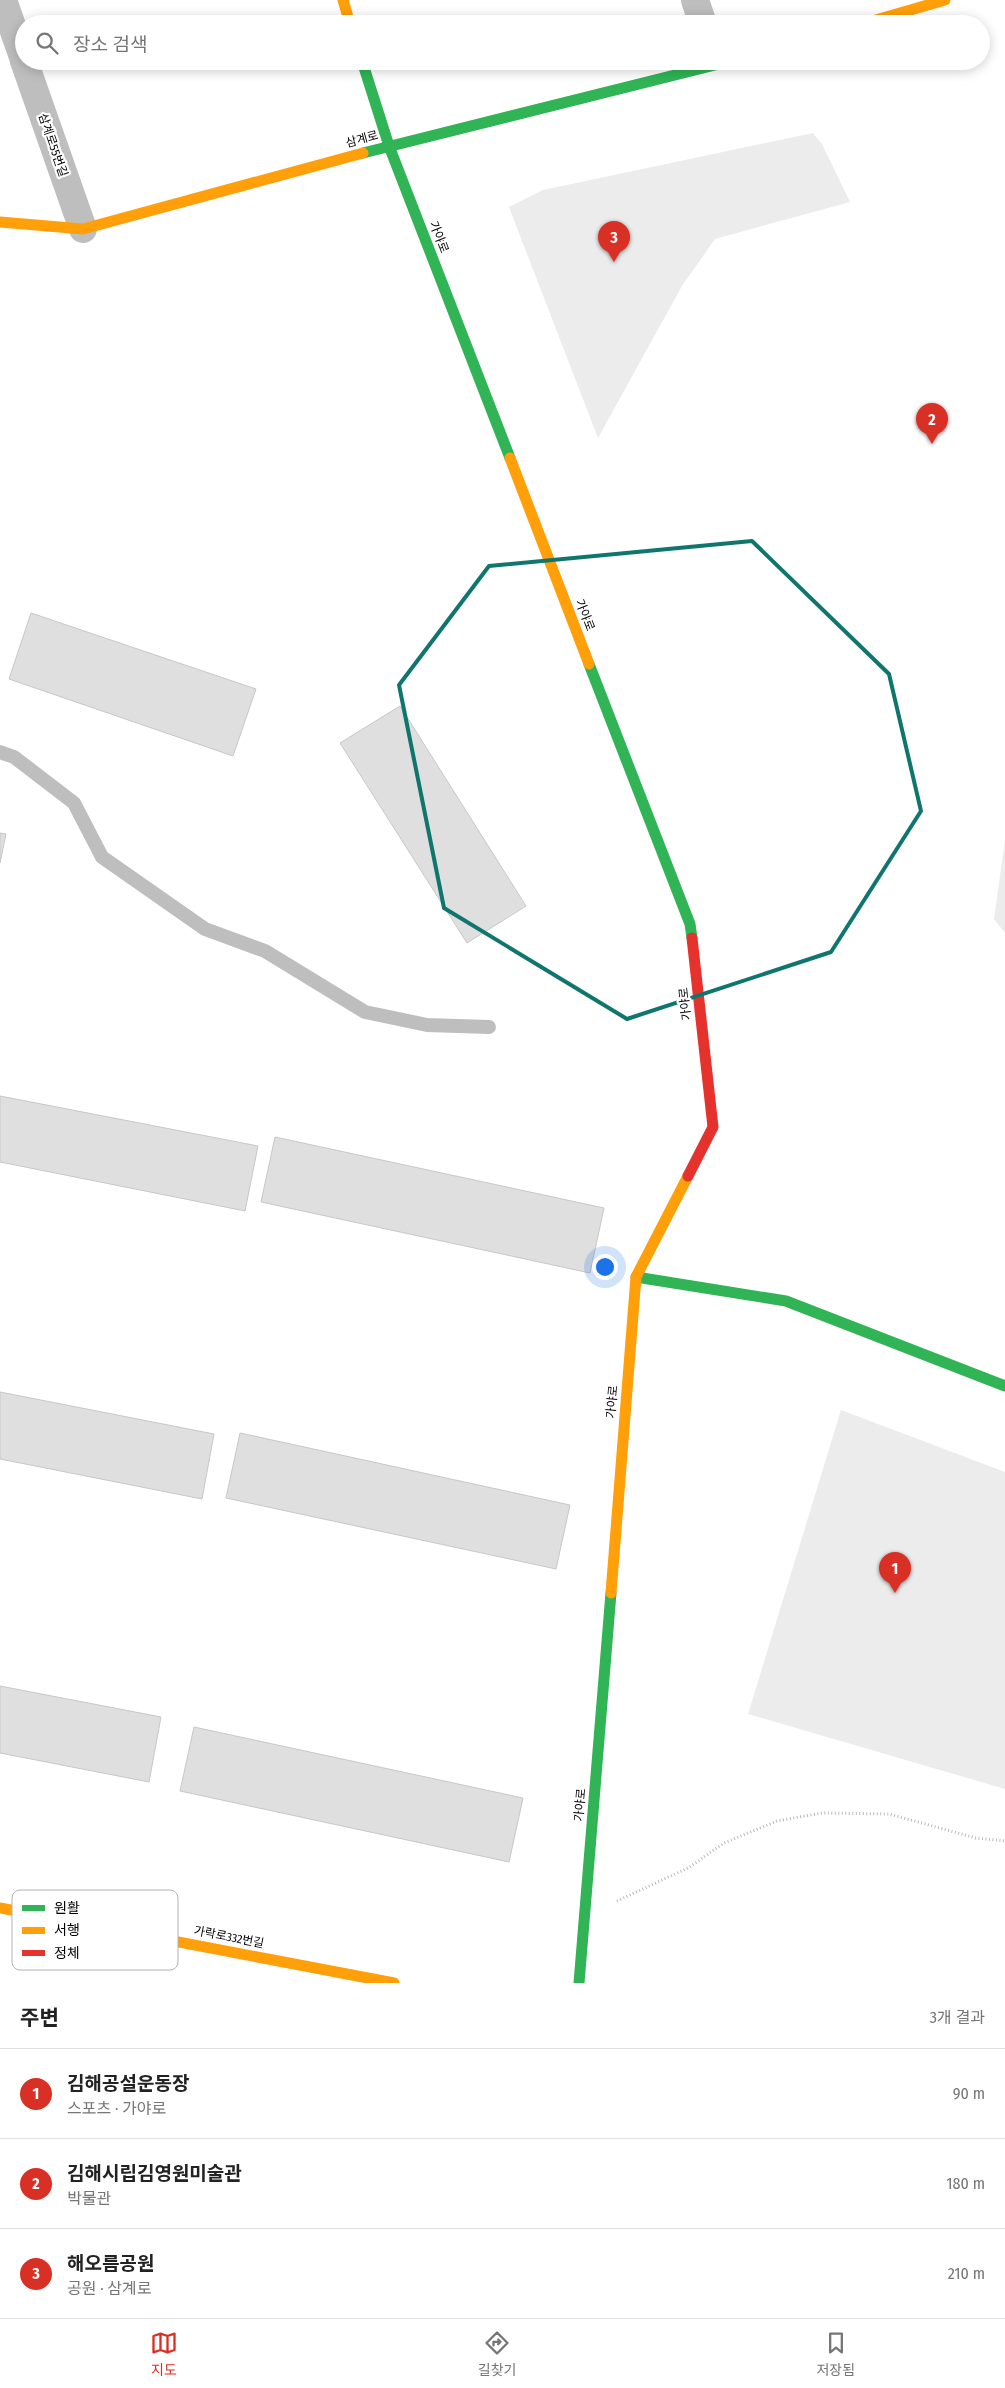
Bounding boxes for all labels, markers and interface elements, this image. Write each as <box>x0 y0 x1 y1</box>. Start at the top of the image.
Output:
search box <box>15 15 990 70</box>
icon: search <box>33 29 61 57</box>
text: 장소 검색 <box>73 33 147 56</box>
street label: 삼계로55번길 <box>36 111 70 179</box>
street label: 삼계로 <box>344 128 380 150</box>
street label: 가야로 <box>427 219 451 255</box>
pin: 3 <box>598 221 630 262</box>
pin: 2 <box>916 403 948 444</box>
street label: 가야로 <box>573 597 597 633</box>
street label: 가야로 <box>676 987 694 1021</box>
your location <box>592 1254 618 1280</box>
street label: 가야로 <box>604 1385 620 1419</box>
pin: 1 <box>879 1552 911 1593</box>
street label: 가야로 <box>572 1788 588 1822</box>
legend <box>12 1890 178 1970</box>
text: 원활 <box>54 1900 80 1917</box>
text: 서행 <box>54 1922 80 1939</box>
street label: 가락로332번길 <box>193 1923 265 1951</box>
text: 정체 <box>54 1945 80 1962</box>
text: 주변 <box>20 2005 59 2031</box>
text: 3개 결과 <box>930 2008 985 2027</box>
text: 김해공설운동장 <box>67 2072 189 2095</box>
text: 1 <box>33 2084 39 2103</box>
text: 90 m <box>953 2084 985 2103</box>
text: 스포츠 · 가야로 <box>67 2099 166 2118</box>
text: 김해시립김영원미술관 <box>67 2162 242 2185</box>
text: 2 <box>32 2174 40 2193</box>
text: 180 m <box>946 2174 985 2193</box>
text: 박물관 <box>67 2189 111 2208</box>
text: 해오름공원 <box>67 2252 154 2275</box>
text: 3 <box>32 2264 40 2283</box>
text: 210 m <box>948 2264 985 2283</box>
text: 공원 · 삼계로 <box>67 2279 152 2298</box>
tab: 지도 <box>150 2329 178 2379</box>
tab: 길찾기 <box>478 2329 517 2379</box>
tab: 저장됨 <box>816 2329 855 2379</box>

